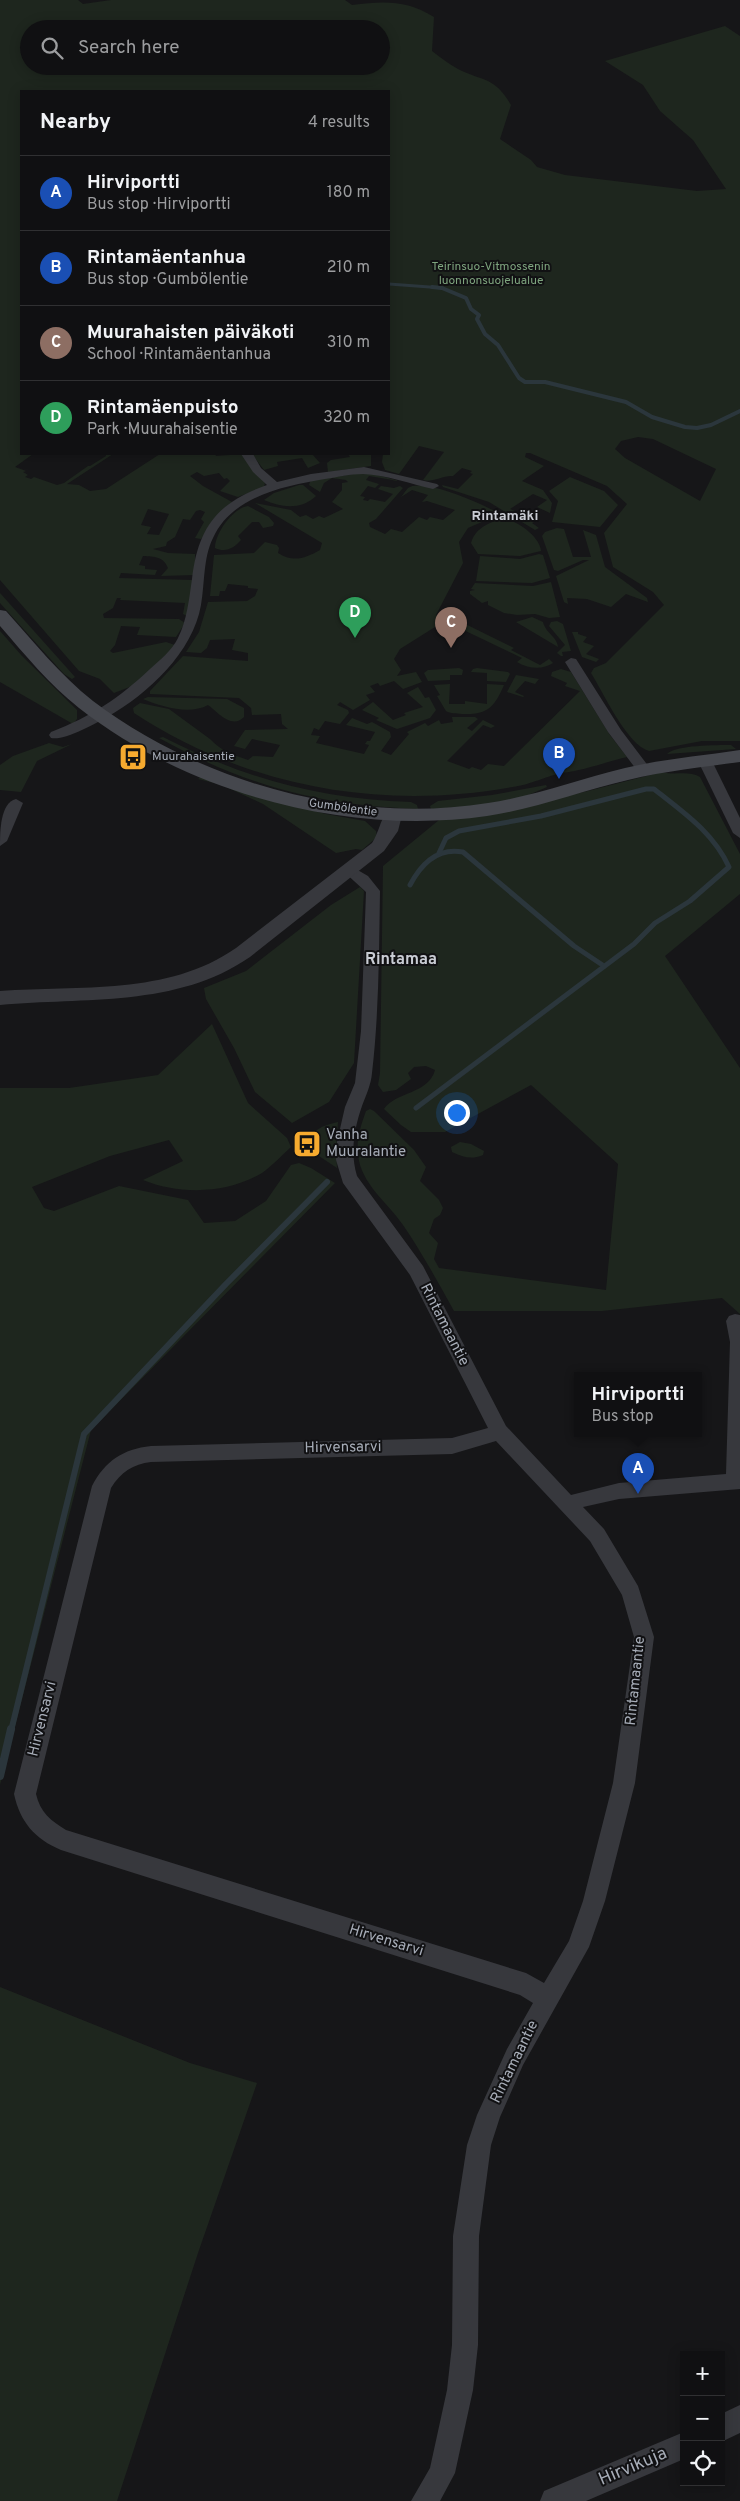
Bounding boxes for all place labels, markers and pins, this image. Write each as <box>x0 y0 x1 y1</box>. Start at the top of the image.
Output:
pin: D <box>339 597 371 638</box>
pin: C <box>435 607 467 648</box>
pin: B <box>543 738 575 779</box>
bus stop icon: Muurahaisentie <box>118 742 148 772</box>
place label: Muurahaisentie <box>152 749 235 765</box>
place label: Vanha Muuralantie <box>326 1126 406 1162</box>
bus stop icon: Vanha Muuralantie <box>292 1129 322 1159</box>
pin: A <box>622 1453 654 1494</box>

